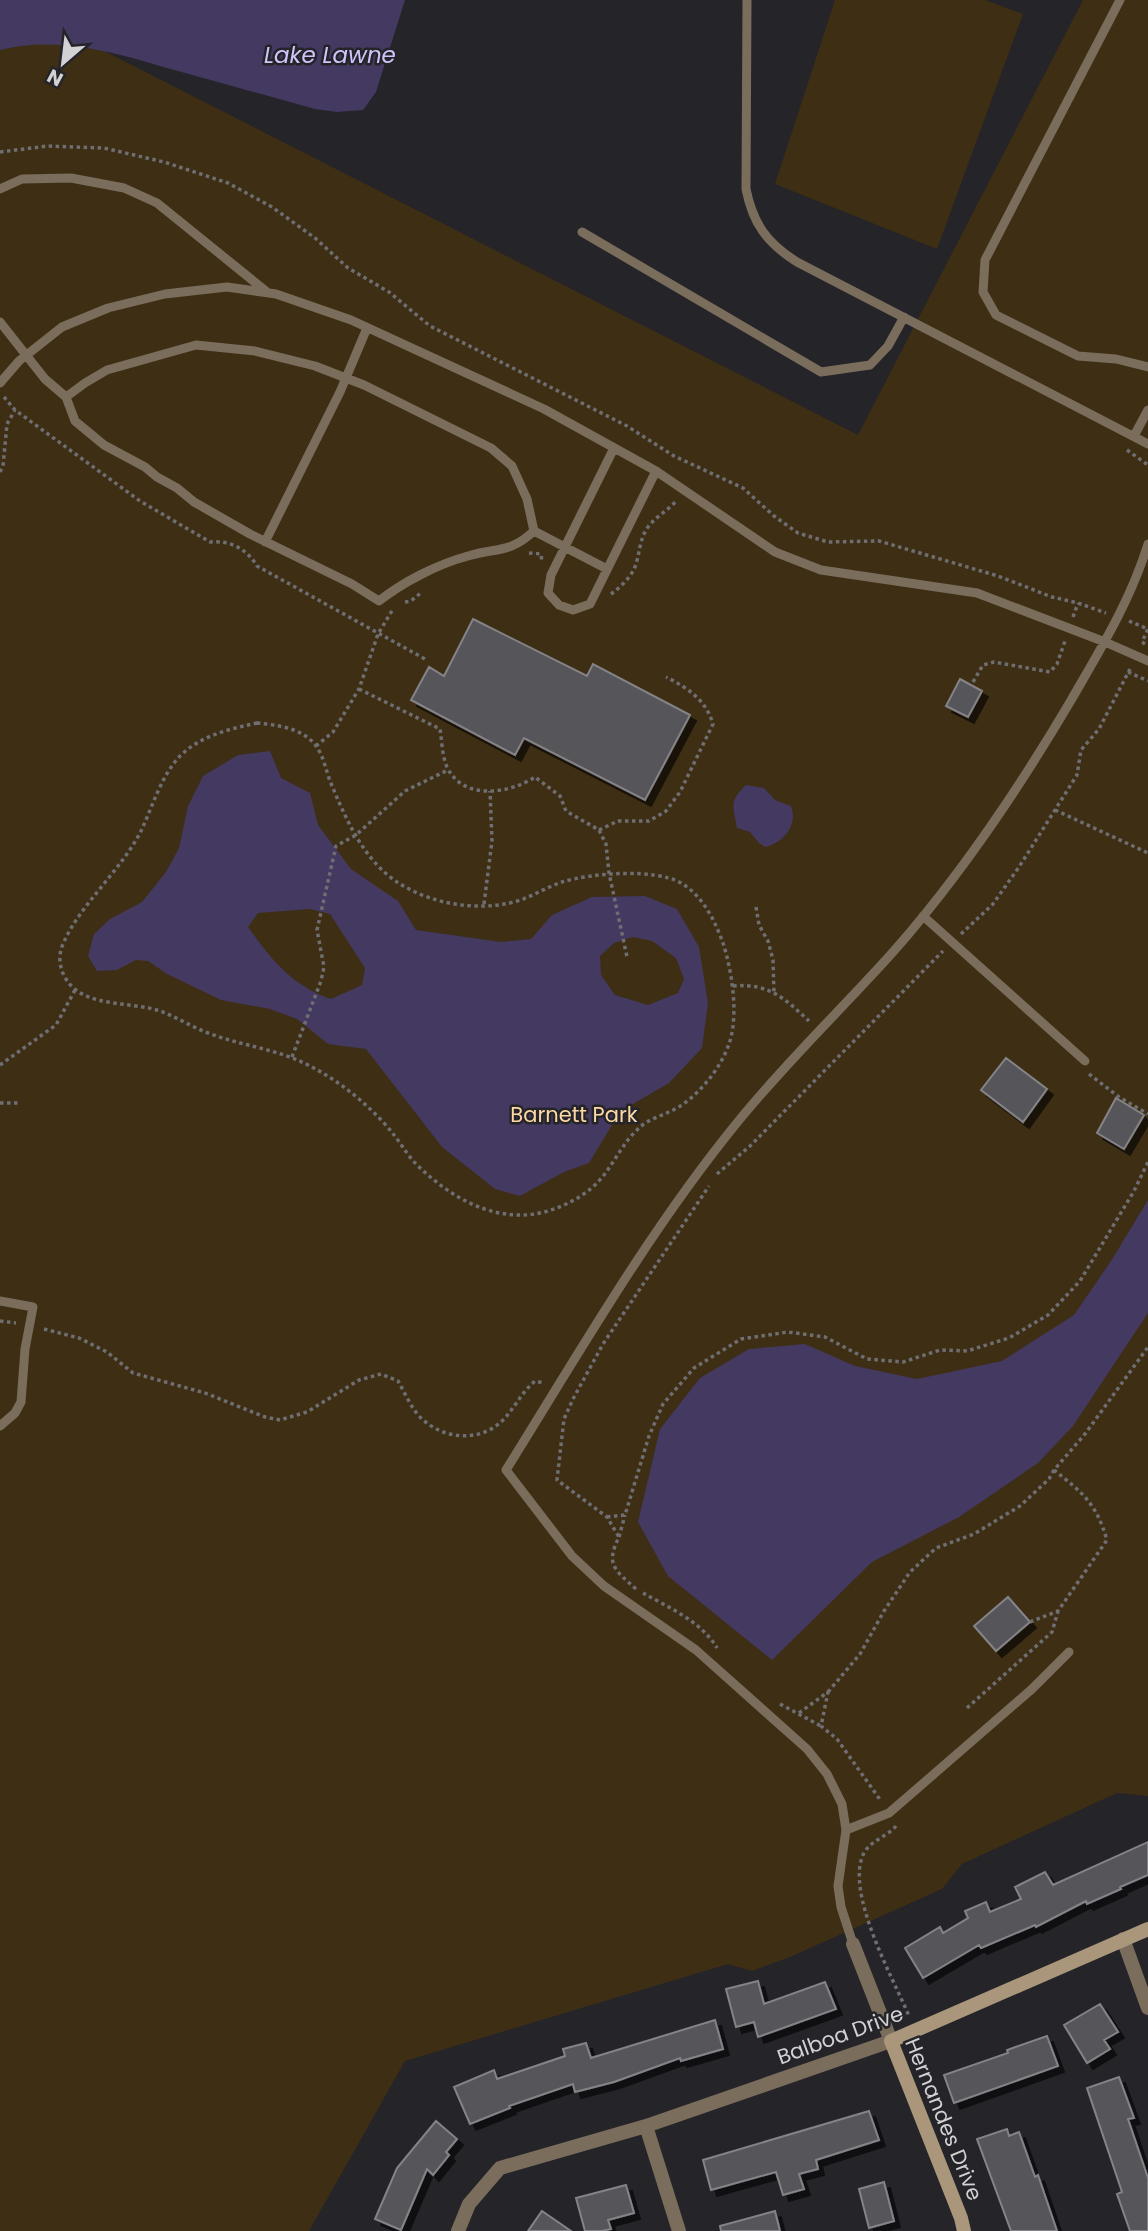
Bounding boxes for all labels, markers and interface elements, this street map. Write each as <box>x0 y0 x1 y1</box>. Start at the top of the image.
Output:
north arrow <box>28 28 98 98</box>
water label: Lake Lawne <box>264 39 396 71</box>
text: N <box>43 62 68 93</box>
park label: Barnett Park <box>510 1100 638 1129</box>
street label: Balboa Drive <box>773 1999 907 2071</box>
street label: Hernandes Drive <box>898 2033 990 2205</box>

